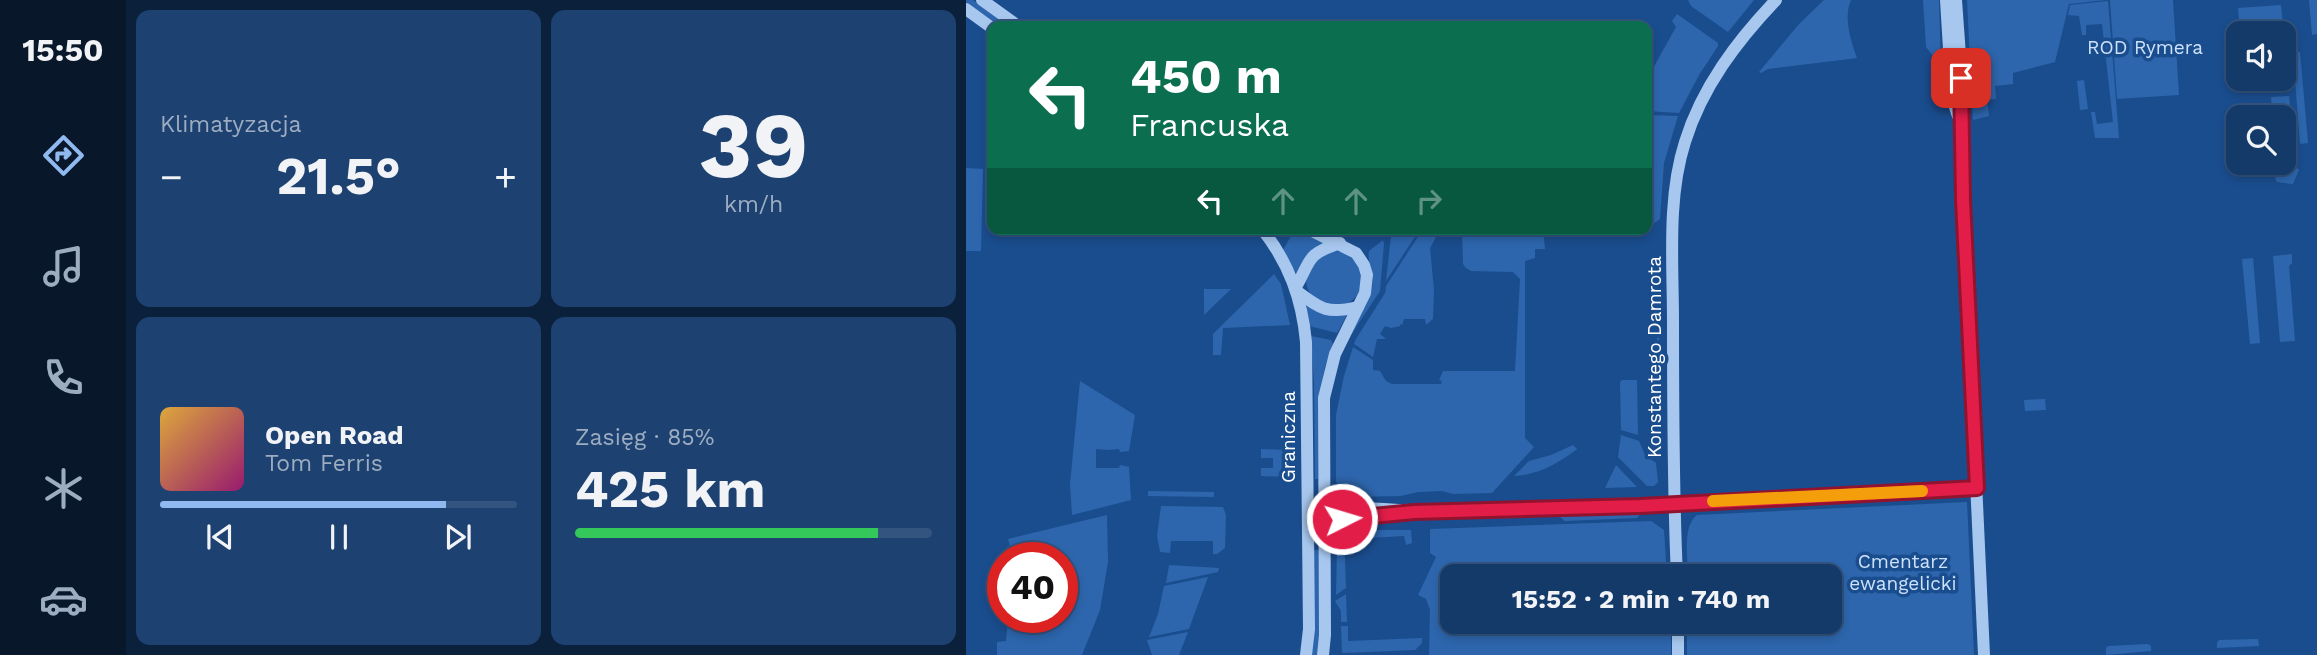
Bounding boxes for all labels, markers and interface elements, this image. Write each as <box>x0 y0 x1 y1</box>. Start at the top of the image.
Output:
map controls <box>2226 21 2296 175</box>
button: sound <box>2226 21 2296 91</box>
text: 15:50 <box>22 31 104 69</box>
park label: ROD Rymera <box>2087 36 2203 59</box>
text: 450 m <box>1130 47 1282 105</box>
pin <box>1931 48 1991 108</box>
icon: left <box>1015 49 1106 140</box>
icon: arrive <box>1942 59 1980 97</box>
text: 39 <box>698 92 809 199</box>
button: search <box>2226 105 2296 175</box>
text: Francuska <box>1130 106 1289 144</box>
text: Klimatyzacja <box>160 111 302 138</box>
icon: directions <box>39 131 88 180</box>
text: 21.5° <box>276 146 401 207</box>
text: − <box>160 155 183 199</box>
text: + <box>494 155 517 199</box>
icon: left <box>1191 182 1229 220</box>
icon: ahead <box>1264 182 1302 220</box>
icon: ahead <box>1337 182 1375 220</box>
icon: right <box>1410 182 1448 220</box>
text: km/h <box>724 191 783 218</box>
icon: music <box>39 242 88 291</box>
street label: Konstantego Damrota <box>1643 256 1666 458</box>
icon: phone <box>39 353 88 402</box>
street label: Graniczna <box>1277 391 1300 483</box>
text: Open Road <box>265 420 403 450</box>
text: Zasięg · 85% <box>575 424 714 451</box>
text: Tom Ferris <box>265 450 383 477</box>
text: 425 km <box>575 459 765 520</box>
icon: climate <box>39 464 88 513</box>
position arrow <box>1305 482 1379 556</box>
icon: previous <box>201 518 239 556</box>
icon: pause <box>320 518 358 556</box>
icon: next <box>439 518 477 556</box>
speed limit sign: 40 <box>987 542 1078 633</box>
park label: Cmentarz ewangelicki <box>1849 550 1957 595</box>
icon: car <box>39 575 88 624</box>
text: 15:52 · 2 min · 740 m <box>1512 584 1770 614</box>

